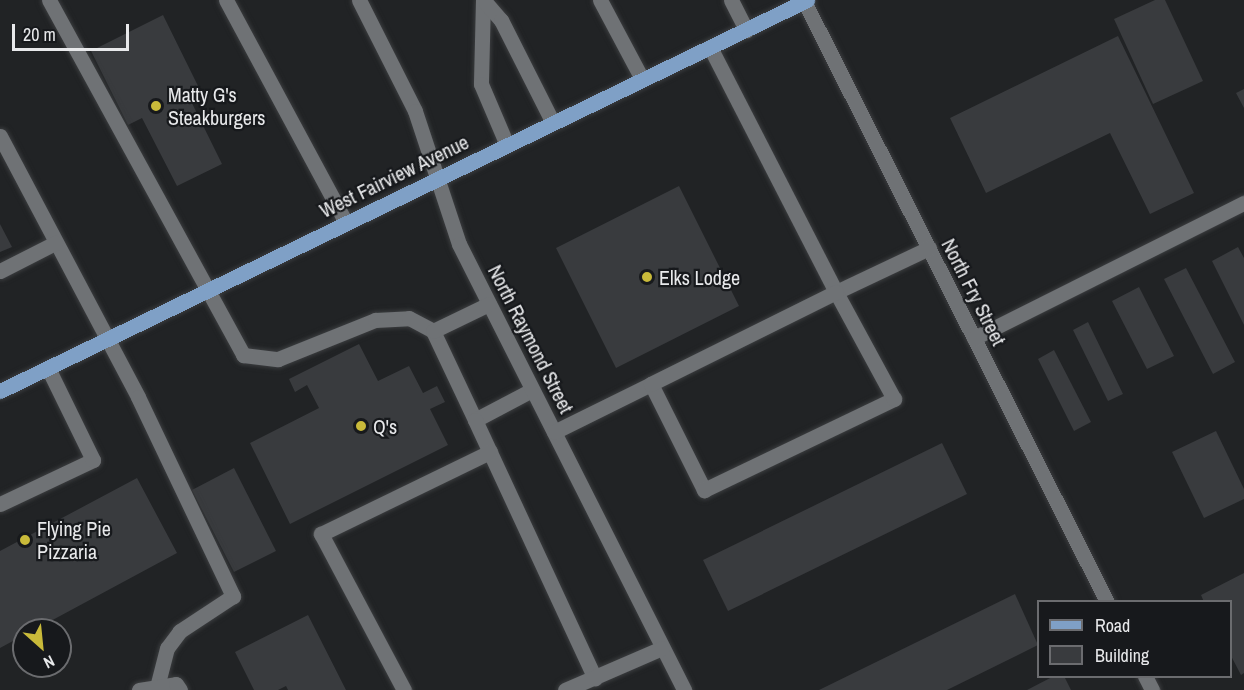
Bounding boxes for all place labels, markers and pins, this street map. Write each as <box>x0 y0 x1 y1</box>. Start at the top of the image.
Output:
place label: Matty G's Steakburgers <box>168 83 266 130</box>
marker: Matty G's Steakburgers <box>149 99 163 113</box>
place label: Elks Lodge <box>659 265 740 289</box>
marker: Elks Lodge <box>640 270 654 284</box>
place label: Q's <box>373 414 397 438</box>
marker: Q's <box>354 419 368 433</box>
place label: Flying Pie Pizzaria <box>37 516 111 563</box>
marker: Flying Pie Pizzaria <box>18 533 32 547</box>

